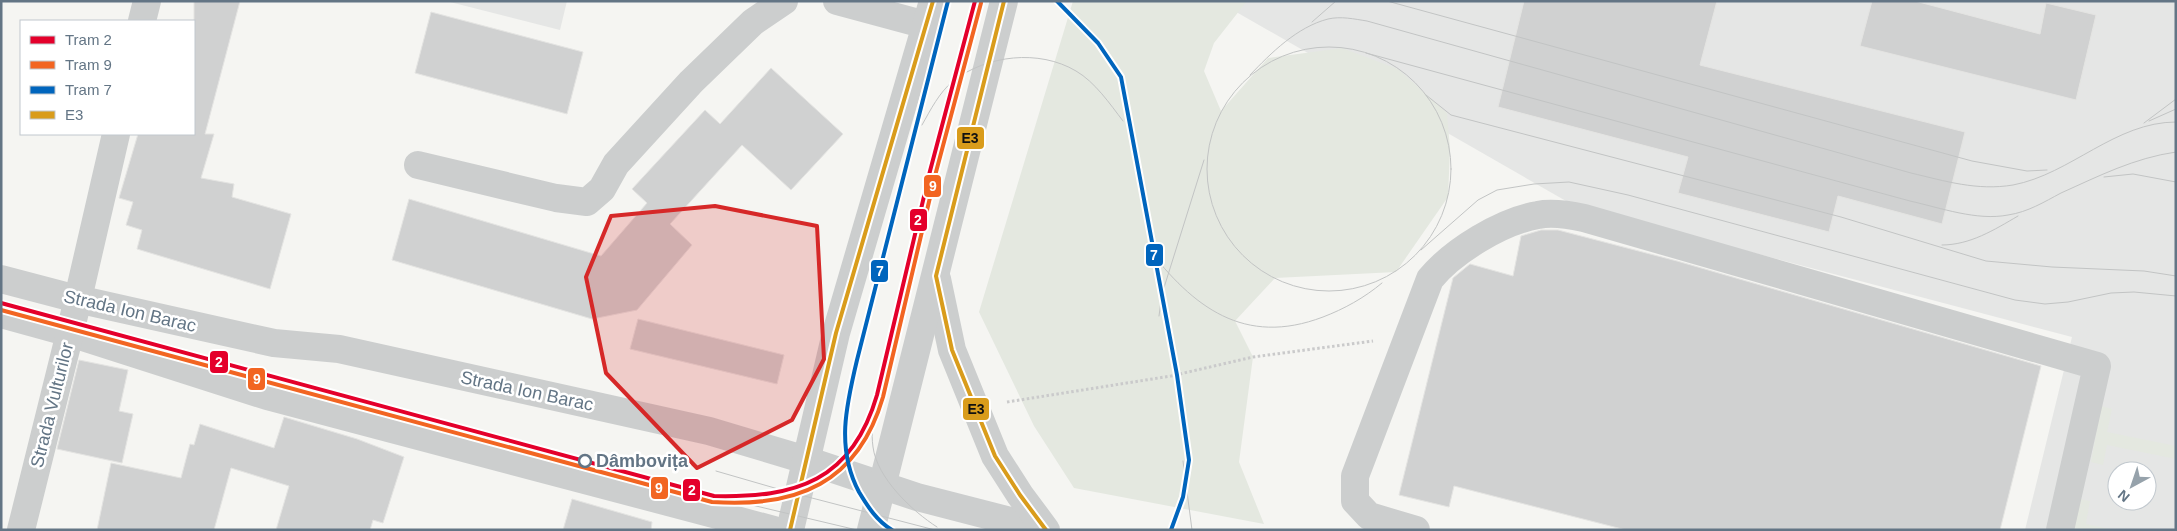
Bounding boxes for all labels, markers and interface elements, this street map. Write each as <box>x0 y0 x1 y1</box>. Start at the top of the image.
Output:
legend <box>20 20 195 135</box>
text: Tram 2 <box>65 31 112 48</box>
text: Tram 9 <box>65 56 112 73</box>
text: Tram 7 <box>65 81 112 98</box>
text: E3 <box>65 106 83 123</box>
line badge: E3 <box>956 126 985 150</box>
text: E3 <box>961 130 979 146</box>
line badge: 9 <box>923 174 942 198</box>
text: 9 <box>929 178 937 194</box>
line badge: 2 <box>909 208 928 232</box>
text: 2 <box>914 212 922 228</box>
line badge: 7 <box>1145 243 1164 267</box>
text: 7 <box>1150 247 1158 263</box>
line badge: 7 <box>870 259 889 283</box>
text: 7 <box>876 263 884 279</box>
street label: Strada Ion Barac <box>62 286 198 336</box>
street label: Strada Vulturilor <box>27 340 77 470</box>
line badge: 2 <box>209 350 229 374</box>
text: 2 <box>215 354 223 370</box>
line badge: 9 <box>247 367 266 391</box>
street label: Strada Ion Barac <box>459 367 595 415</box>
text: 9 <box>253 371 261 387</box>
line badge: E3 <box>962 397 990 421</box>
text: E3 <box>967 401 985 417</box>
place label: Dâmbovița <box>596 451 689 471</box>
marker: Dâmbovița <box>578 454 592 468</box>
north arrow <box>2107 461 2157 511</box>
line badge: 9 <box>650 476 669 500</box>
line badge: 2 <box>682 478 701 502</box>
text: 9 <box>655 480 663 496</box>
text: 2 <box>688 482 696 498</box>
text: N <box>2115 487 2133 505</box>

